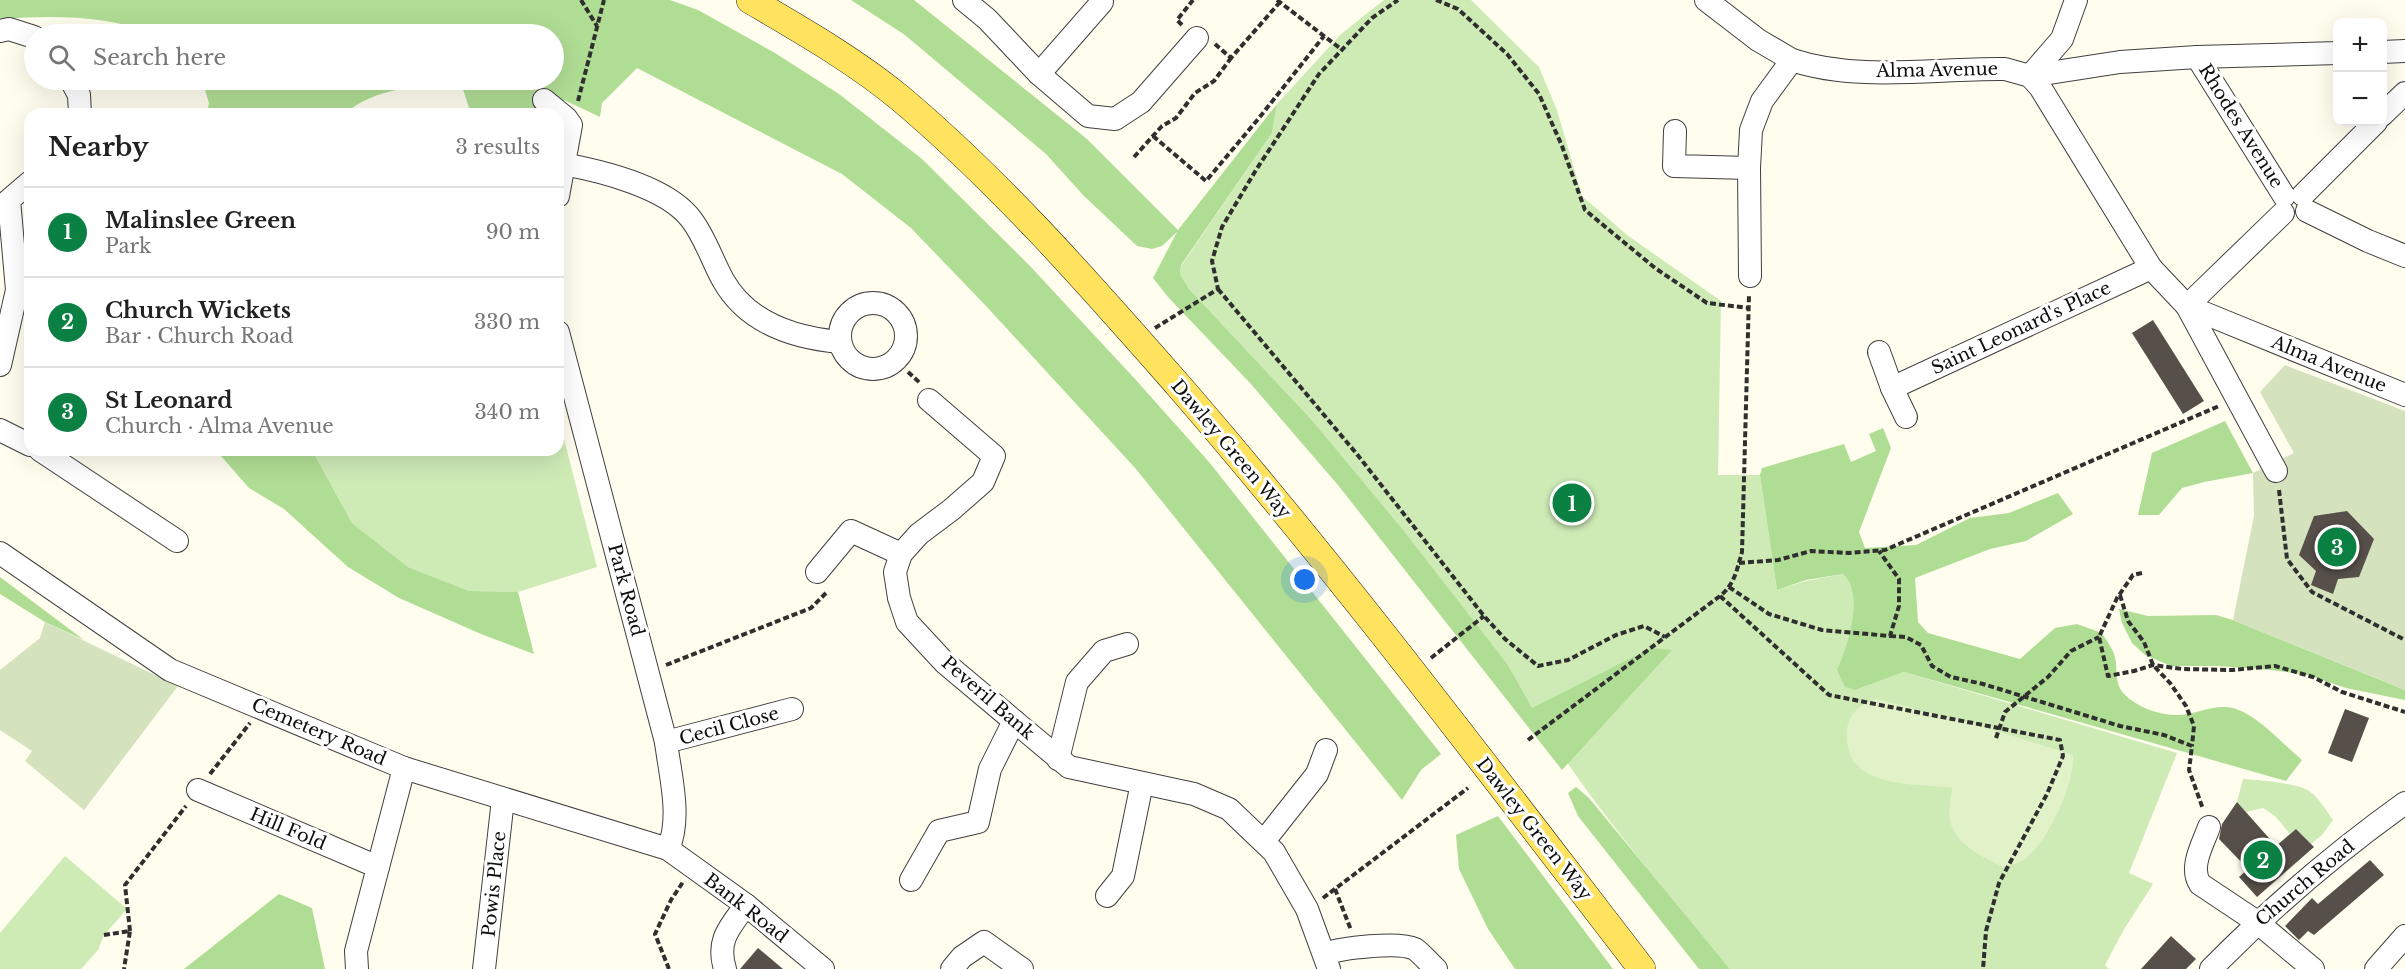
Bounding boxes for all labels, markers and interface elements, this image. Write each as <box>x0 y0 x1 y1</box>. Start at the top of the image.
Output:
map controls <box>2333 18 2387 126</box>
button: + <box>2333 18 2387 72</box>
search box <box>24 24 564 90</box>
icon: search <box>45 41 78 74</box>
text: Search here <box>93 44 226 71</box>
street label: Alma Avenue <box>1875 58 1998 82</box>
street label: Rhodes Avenue <box>2194 60 2288 192</box>
button: − <box>2333 72 2387 126</box>
text: Nearby <box>48 131 149 163</box>
text: 3 results <box>456 135 540 159</box>
text: Malinslee Green <box>105 207 296 234</box>
text: 1 <box>63 220 72 244</box>
text: 90 m <box>486 220 540 244</box>
text: Park <box>105 234 151 258</box>
street label: Saint Leonard's Place <box>1928 277 2114 379</box>
text: Church Wickets <box>105 297 291 324</box>
text: 2 <box>61 310 74 334</box>
text: 330 m <box>474 310 540 334</box>
text: Bar · Church Road <box>105 324 294 348</box>
street label: Alma Avenue <box>2267 331 2390 397</box>
street label: Dawley Green Way <box>1166 375 1296 523</box>
text: St Leonard <box>105 387 232 414</box>
text: 3 <box>61 400 74 424</box>
text: 340 m <box>475 400 540 424</box>
text: Church · Alma Avenue <box>105 414 334 438</box>
pin: 1 <box>1552 480 1592 526</box>
pin: 3 <box>2318 524 2356 570</box>
street label: Park Road <box>603 541 649 639</box>
your location <box>1290 565 1319 594</box>
street label: Peveril Bank <box>937 652 1039 744</box>
street label: Cemetery Road <box>248 694 390 770</box>
street label: Cecil Close <box>677 702 781 750</box>
street label: Dawley Green Way <box>1471 753 1597 905</box>
street label: Hill Fold <box>247 803 329 855</box>
street label: Powis Place <box>478 830 510 938</box>
street label: Church Road <box>2251 835 2359 931</box>
pin: 2 <box>2244 838 2282 882</box>
street label: Bank Road <box>700 869 792 947</box>

